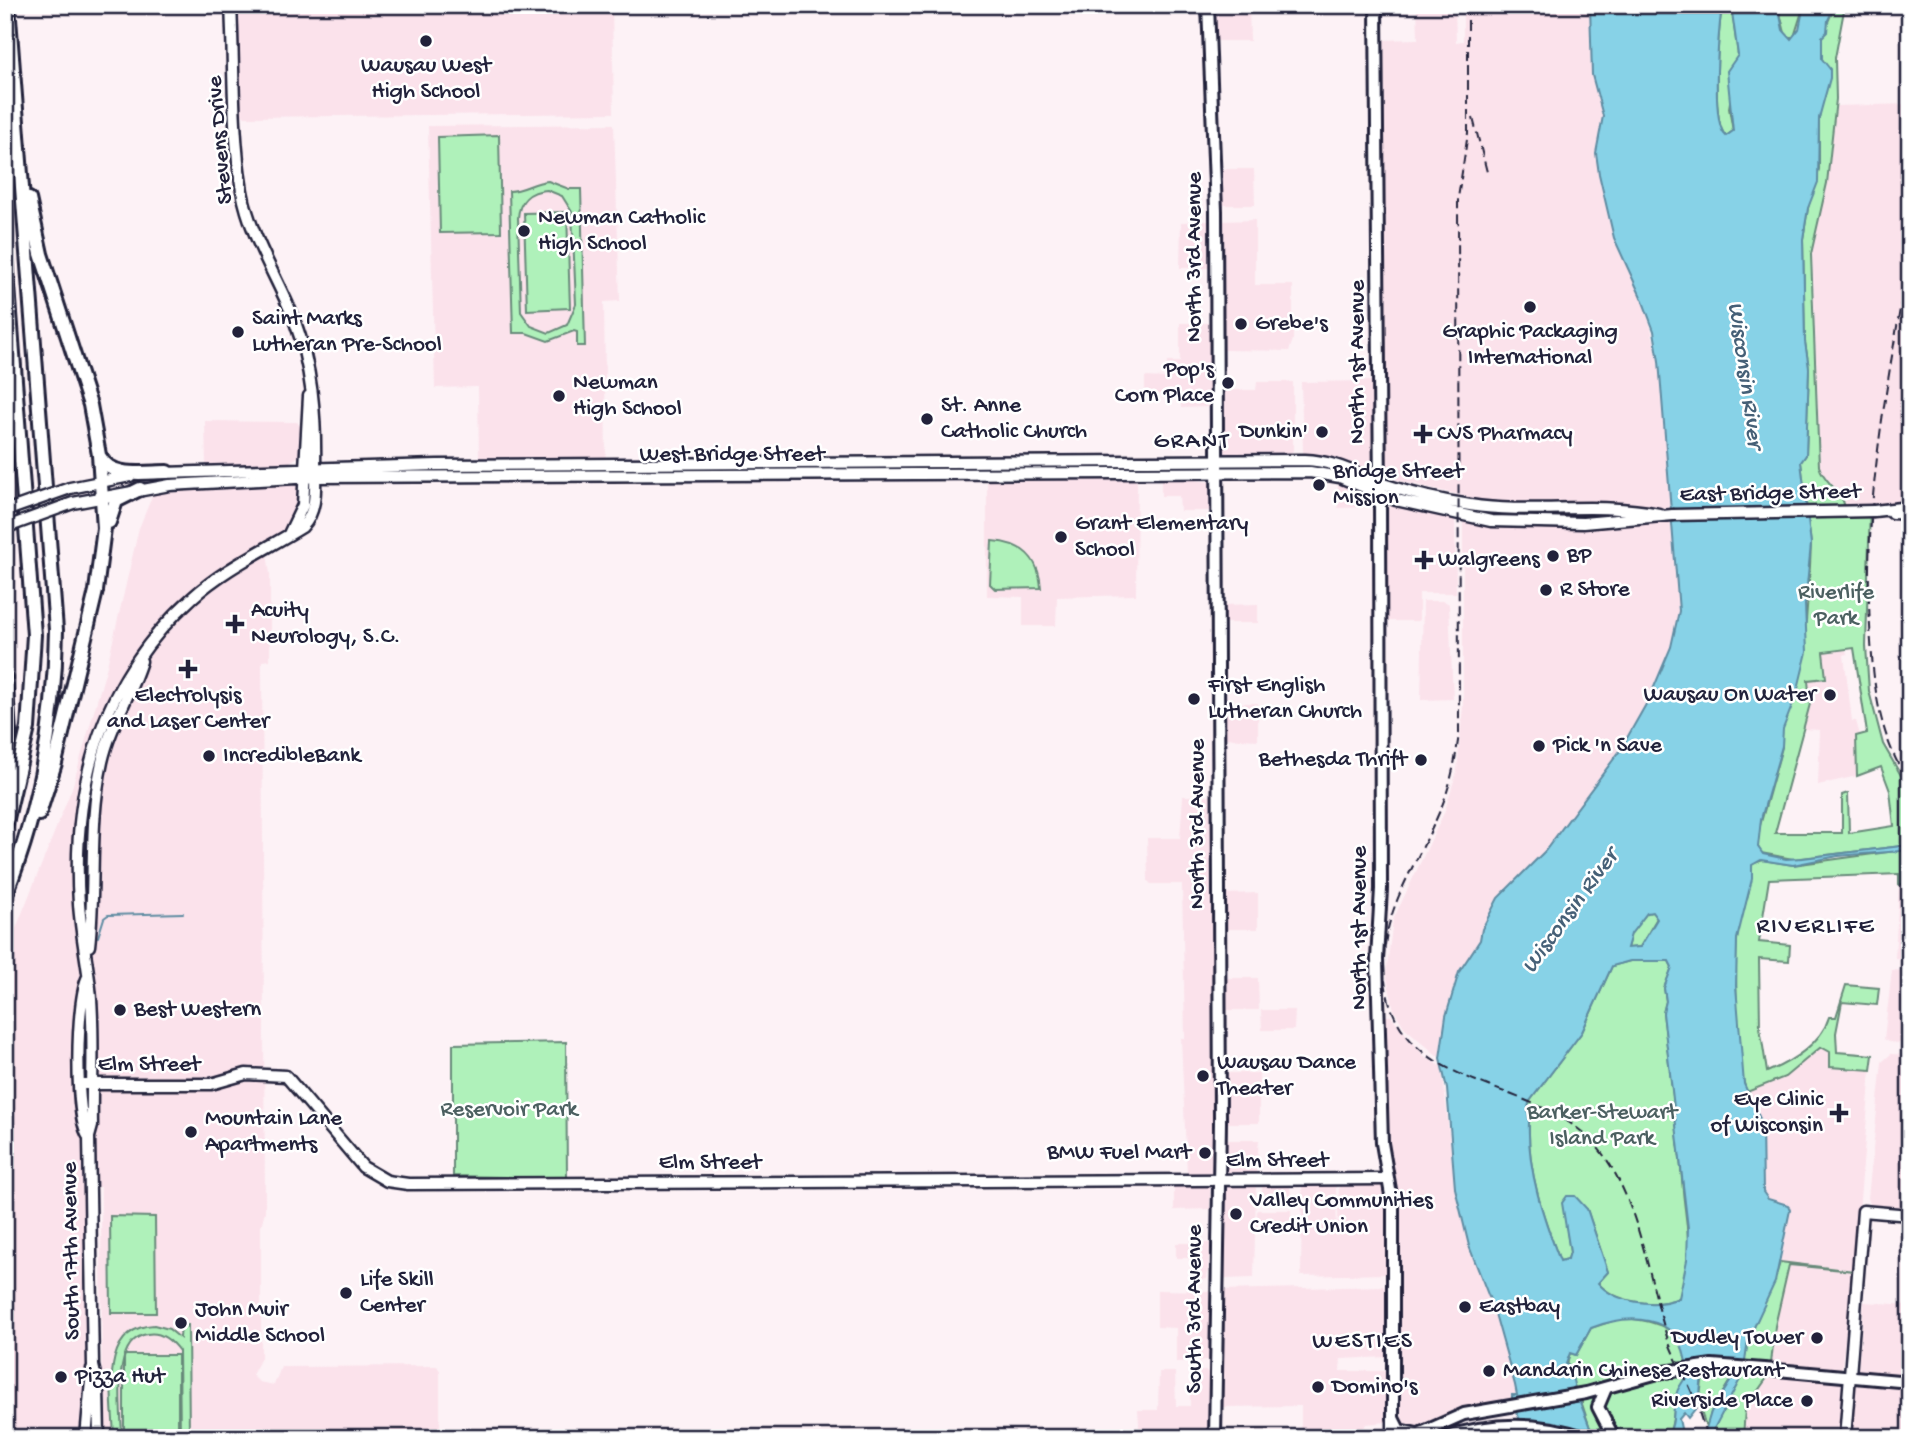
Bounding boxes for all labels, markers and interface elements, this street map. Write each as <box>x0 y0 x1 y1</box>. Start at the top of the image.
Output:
marker: Wausau West High School <box>418 33 434 49</box>
place label: Wausau West High School <box>361 53 493 106</box>
street label: Stevens Drive <box>202 73 240 205</box>
street label: North 3rd Avenue <box>1182 171 1209 342</box>
place label: Newman Catholic High School <box>538 205 706 258</box>
marker: Newman Catholic High School <box>516 223 532 239</box>
street label: North 1st Avenue <box>1345 279 1372 444</box>
marker: Graphic Packaging International <box>1522 299 1538 315</box>
water label: Wisconsin River <box>1719 300 1769 454</box>
place label: Saint Marks Lutheran Pre-School <box>252 306 442 359</box>
place label: Grebe's <box>1255 311 1328 338</box>
marker: Grebe's <box>1233 316 1249 332</box>
place label: Graphic Packaging International <box>1442 319 1618 372</box>
marker: Saint Marks Lutheran Pre-School <box>230 324 246 340</box>
place label: Pop's Corn Place <box>1115 357 1215 410</box>
place label: Newman High School <box>573 370 682 423</box>
marker: Pop's Corn Place <box>1220 375 1236 391</box>
marker: Newman High School <box>551 388 567 404</box>
place label: St. Anne Catholic Church <box>941 393 1087 446</box>
marker: St. Anne Catholic Church <box>919 411 935 427</box>
place label: Dunkin' <box>1237 419 1308 446</box>
place label: CVS Pharmacy <box>1437 421 1573 448</box>
marker: Dunkin' <box>1314 424 1330 440</box>
marker: CVS Pharmacy <box>1415 426 1431 442</box>
district label: GRANT <box>1154 428 1230 457</box>
street label: West Bridge Street <box>640 442 826 469</box>
place label: Bridge Street Mission <box>1332 459 1465 512</box>
marker: Bridge Street Mission <box>1311 477 1327 493</box>
street label: East Bridge Street <box>1680 479 1862 509</box>
place label: Grant Elementary School <box>1075 511 1248 564</box>
marker: Grant Elementary School <box>1053 529 1069 545</box>
place label: BP <box>1566 543 1592 570</box>
place label: Walgreens <box>1438 547 1540 574</box>
marker: BP <box>1545 548 1561 564</box>
marker: Walgreens <box>1416 552 1432 568</box>
place label: R Store <box>1560 577 1631 604</box>
park label: Riverlife Park <box>1798 580 1875 633</box>
marker: R Store <box>1538 582 1554 598</box>
place label: Acuity Neurology, S.C. <box>251 598 400 651</box>
marker: Acuity Neurology, S.C. <box>225 614 245 634</box>
marker: Electrolysis and Laser Center <box>178 659 198 679</box>
place label: First English Lutheran Church <box>1207 673 1362 726</box>
place label: Wausau On Water <box>1643 682 1818 709</box>
place label: Electrolysis and Laser Center <box>107 683 271 736</box>
marker: Wausau On Water <box>1822 687 1838 703</box>
marker: First English Lutheran Church <box>1186 691 1202 707</box>
place label: Pick 'n Save <box>1552 733 1663 760</box>
street label: North 3rd Avenue <box>1185 738 1212 909</box>
marker: Pick 'n Save <box>1531 738 1547 754</box>
place label: IncredibleBank <box>223 743 363 770</box>
place label: Bethesda Thrift <box>1258 747 1409 774</box>
marker: IncredibleBank <box>201 748 217 764</box>
marker: Bethesda Thrift <box>1413 752 1429 768</box>
water label: Wisconsin River <box>1516 840 1629 980</box>
street label: North 1st Avenue <box>1347 845 1374 1010</box>
district label: RIVERLIFE <box>1756 913 1876 942</box>
place label: Best Western <box>133 997 261 1024</box>
marker: Best Western <box>112 1002 128 1018</box>
place label: Wausau Dance Theater <box>1215 1050 1357 1103</box>
street label: Elm Street <box>98 1052 202 1079</box>
marker: Wausau Dance Theater <box>1195 1068 1211 1084</box>
place label: Eye Clinic of Wisconsin <box>1711 1087 1824 1140</box>
park label: Reservoir Park <box>441 1097 580 1124</box>
park label: Barker-Stewart Island Park <box>1526 1100 1679 1153</box>
marker: Eye Clinic of Wisconsin <box>1829 1103 1849 1123</box>
place label: Mountain Lane Apartments <box>205 1106 343 1159</box>
marker: Mountain Lane Apartments <box>183 1124 199 1140</box>
place label: BMW Fuel Mart <box>1046 1140 1193 1167</box>
marker: BMW Fuel Mart <box>1197 1145 1213 1161</box>
street label: Elm Street <box>1226 1148 1330 1175</box>
street label: Elm Street <box>659 1150 763 1177</box>
street label: South 17th Avenue <box>57 1161 87 1340</box>
place label: Valley Communities Credit Union <box>1249 1188 1433 1241</box>
marker: Valley Communities Credit Union <box>1228 1206 1244 1222</box>
street label: South 3rd Avenue <box>1182 1223 1209 1393</box>
place label: Life Skill Center <box>360 1267 434 1320</box>
marker: Life Skill Center <box>338 1285 354 1301</box>
place label: Eastbay <box>1479 1294 1560 1321</box>
place label: John Muir Middle School <box>195 1297 325 1350</box>
marker: Eastbay <box>1457 1299 1473 1315</box>
marker: John Muir Middle School <box>173 1315 189 1331</box>
place label: Dudley Tower <box>1669 1325 1805 1352</box>
district label: WESTIES <box>1312 1328 1414 1357</box>
marker: Dudley Tower <box>1809 1330 1825 1346</box>
place label: Mandarin Chinese Restaurant <box>1503 1358 1785 1385</box>
marker: Mandarin Chinese Restaurant <box>1481 1363 1497 1379</box>
place label: Pizza Hut <box>74 1364 166 1391</box>
marker: Pizza Hut <box>53 1369 69 1385</box>
place label: Domino's <box>1330 1374 1418 1401</box>
marker: Domino's <box>1310 1379 1326 1395</box>
place label: Riverside Place <box>1651 1388 1794 1415</box>
marker: Riverside Place <box>1799 1393 1815 1409</box>

